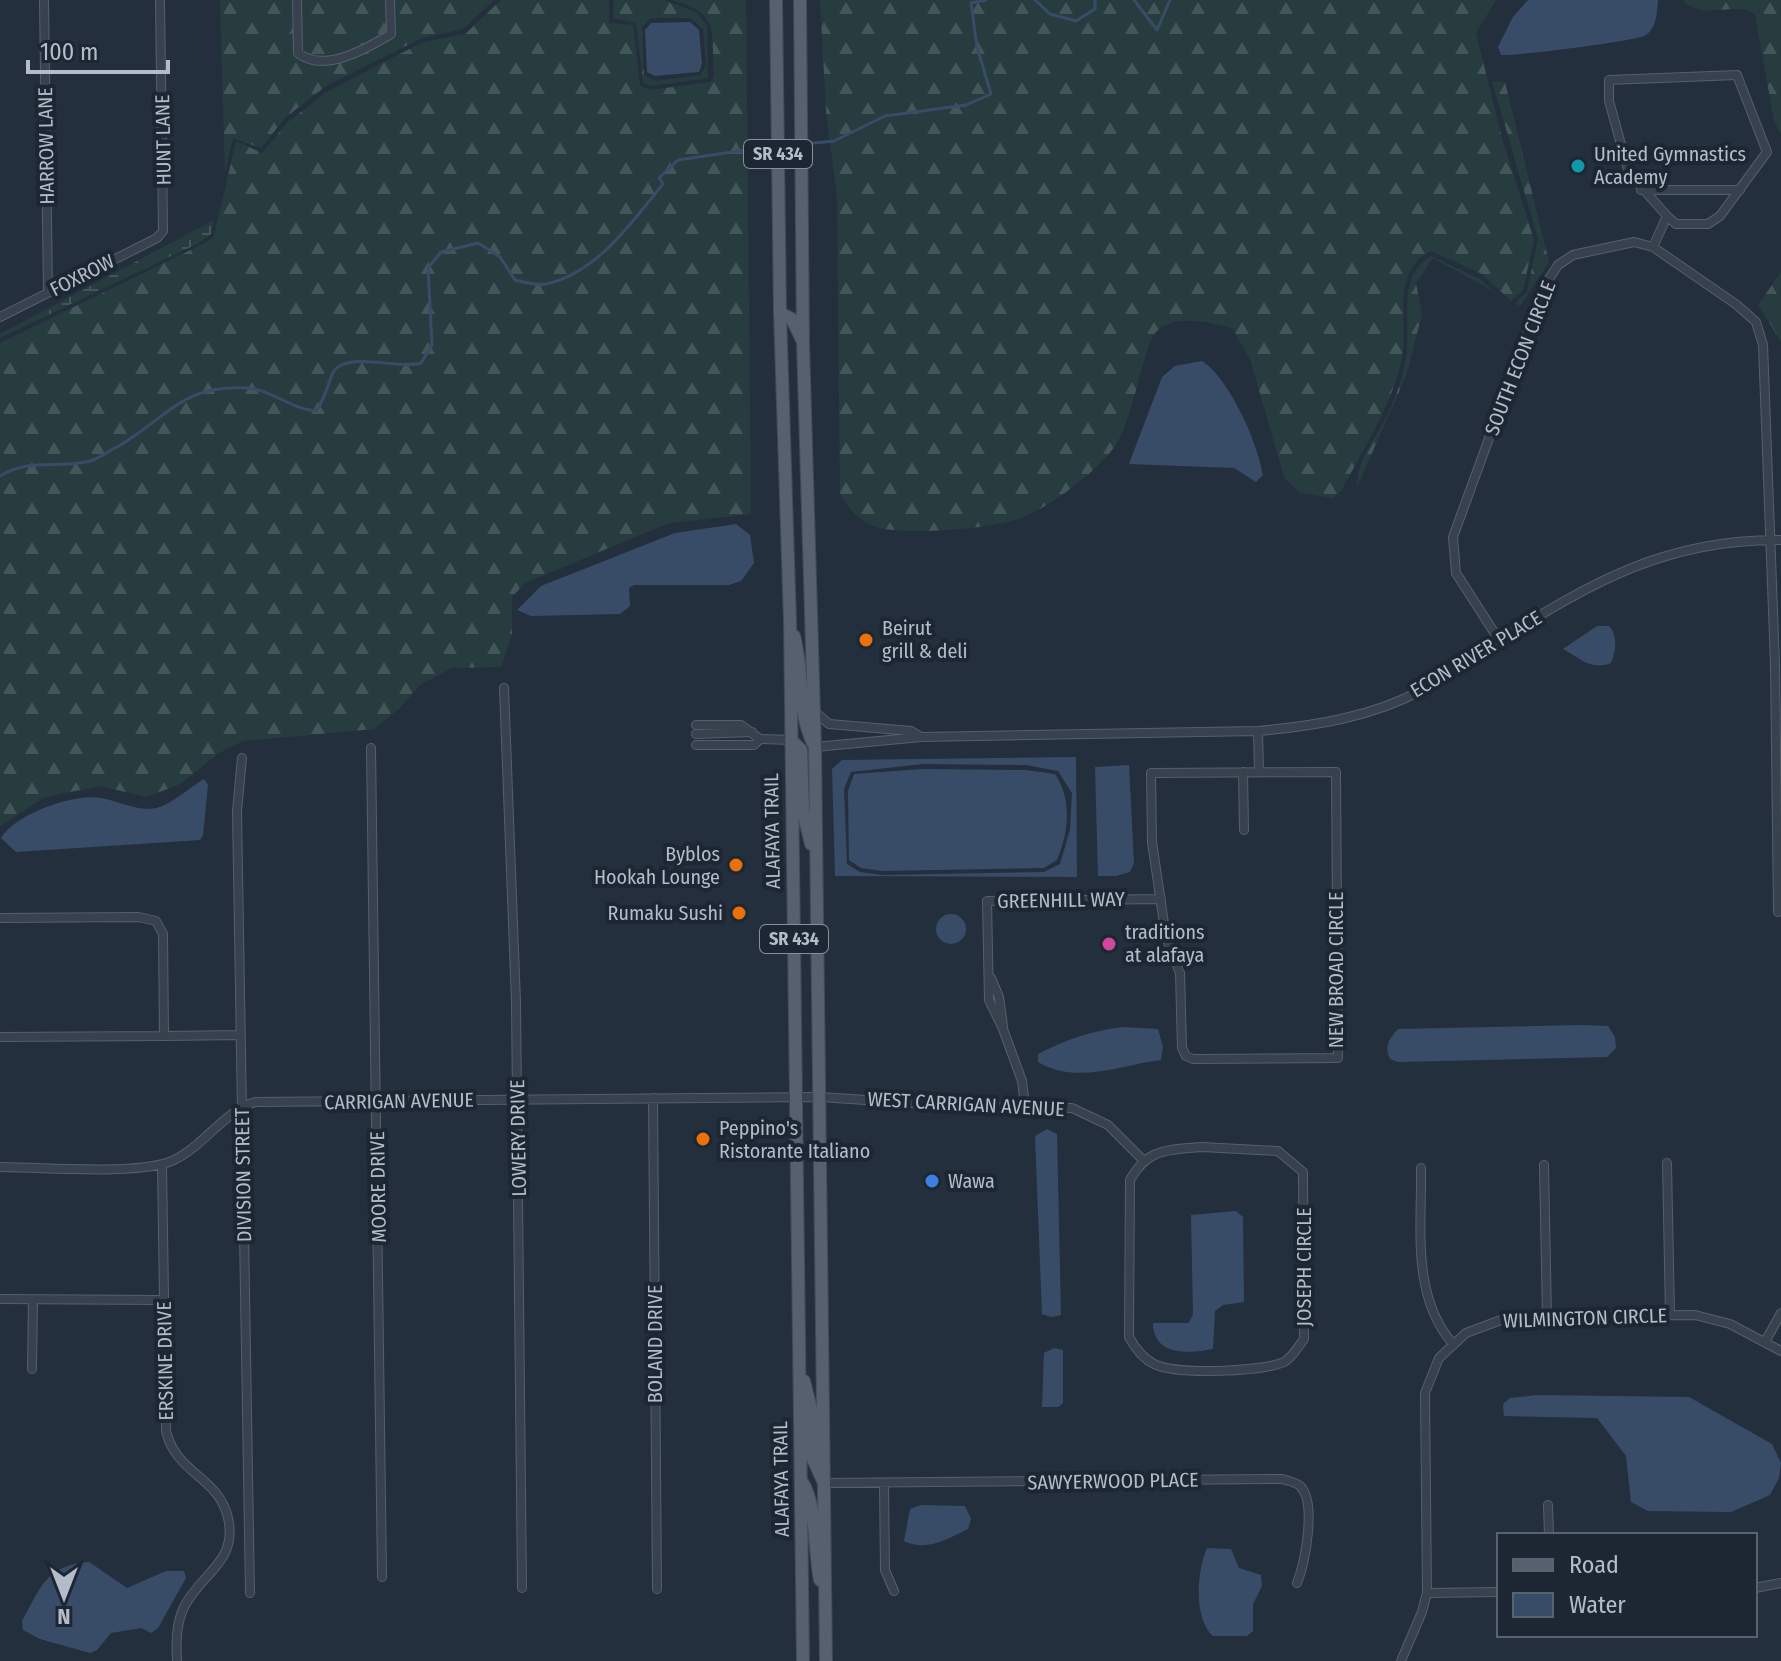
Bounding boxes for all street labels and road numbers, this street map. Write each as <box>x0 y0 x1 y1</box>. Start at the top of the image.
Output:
street label: HARROW LANE <box>33 87 59 205</box>
street label: HUNT LANE <box>150 94 176 186</box>
road number: SR 434 <box>744 140 812 168</box>
street label: FOXROW <box>46 249 118 301</box>
street label: SOUTH ECON CIRCLE <box>1480 278 1560 438</box>
street label: ECON RIVER PLACE <box>1406 605 1546 703</box>
street label: ALAFAYA TRAIL <box>759 773 785 889</box>
street label: GREENHILL WAY <box>997 887 1125 913</box>
street label: NEW BROAD CIRCLE <box>1324 892 1348 1048</box>
road number: SR 434 <box>760 925 828 953</box>
street label: LOWERY DRIVE <box>505 1079 531 1197</box>
street label: WEST CARRIGAN AVENUE <box>867 1087 1065 1121</box>
street label: CARRIGAN AVENUE <box>324 1088 474 1114</box>
street label: DIVISION STREET <box>230 1107 256 1242</box>
street label: MOORE DRIVE <box>365 1131 391 1243</box>
street label: JOSEPH CIRCLE <box>1292 1207 1316 1327</box>
street label: BOLAND DRIVE <box>643 1285 667 1403</box>
street label: ERSKINE DRIVE <box>152 1301 178 1421</box>
street label: WILMINGTON CIRCLE <box>1503 1303 1667 1333</box>
street label: ALAFAYA TRAIL <box>768 1421 794 1537</box>
street label: SAWYERWOOD PLACE <box>1027 1468 1199 1494</box>

